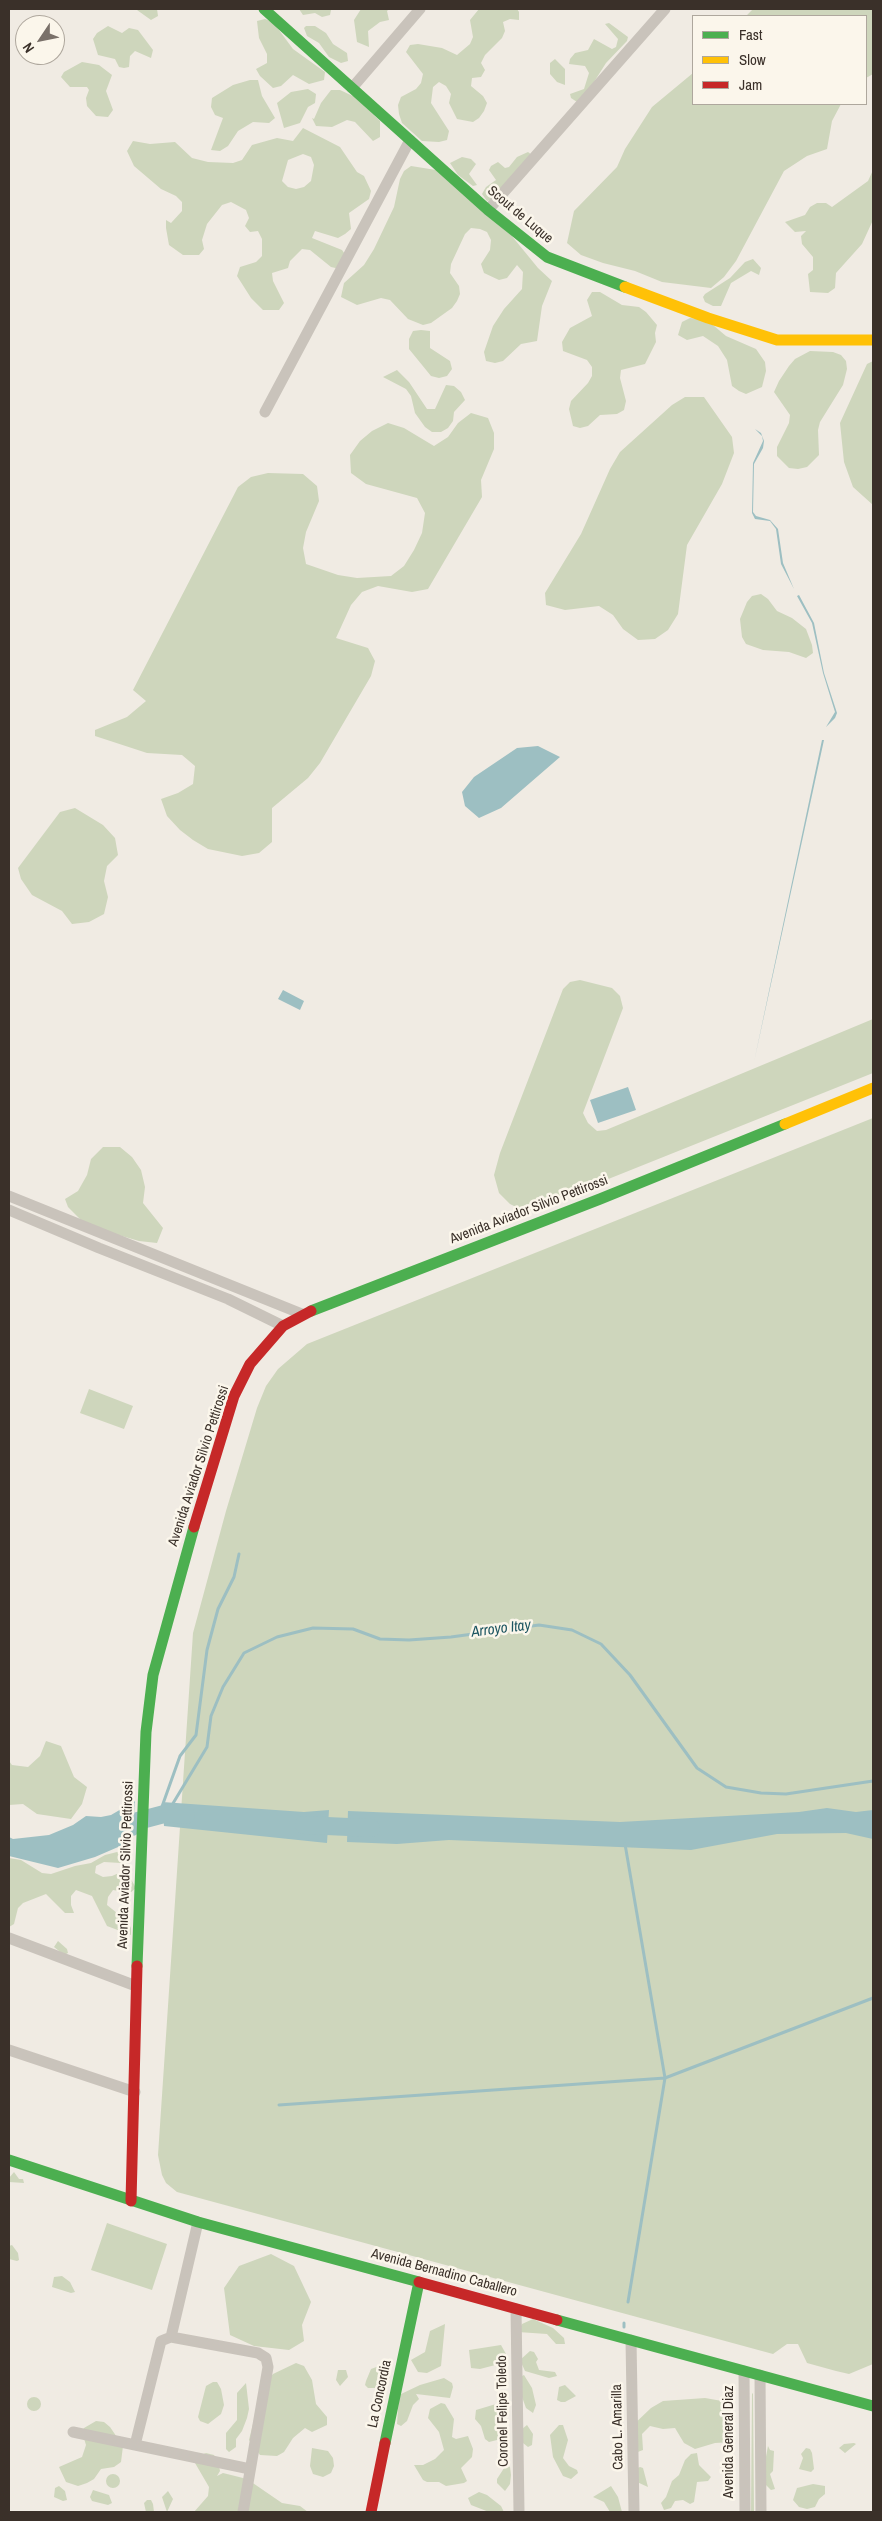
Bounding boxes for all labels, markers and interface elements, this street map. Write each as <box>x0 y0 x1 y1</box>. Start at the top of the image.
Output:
north arrow <box>15 15 65 65</box>
legend <box>692 15 867 105</box>
text: Fast <box>739 24 762 45</box>
text: N <box>19 39 38 56</box>
text: Slow <box>739 49 766 70</box>
text: Jam <box>739 74 762 95</box>
street label: Scout de Luque <box>484 183 556 247</box>
street label: Avenida Aviador Silvio Pettirossi <box>448 1172 610 1248</box>
street label: Avenida Aviador Silvio Pettirossi <box>165 1383 233 1549</box>
water label: Arroyo Itay <box>470 1616 532 1642</box>
street label: Avenida Aviador Silvio Pettirossi <box>115 1781 137 1949</box>
street label: Avenida Bernadino Caballero <box>369 2245 519 2301</box>
street label: Coronel Felipe Toledo <box>494 2355 512 2467</box>
street label: La Concordia <box>365 2359 395 2429</box>
street label: Cabo L. Amarilla <box>609 2384 627 2470</box>
street label: Avenida General Diaz <box>721 2386 737 2498</box>

